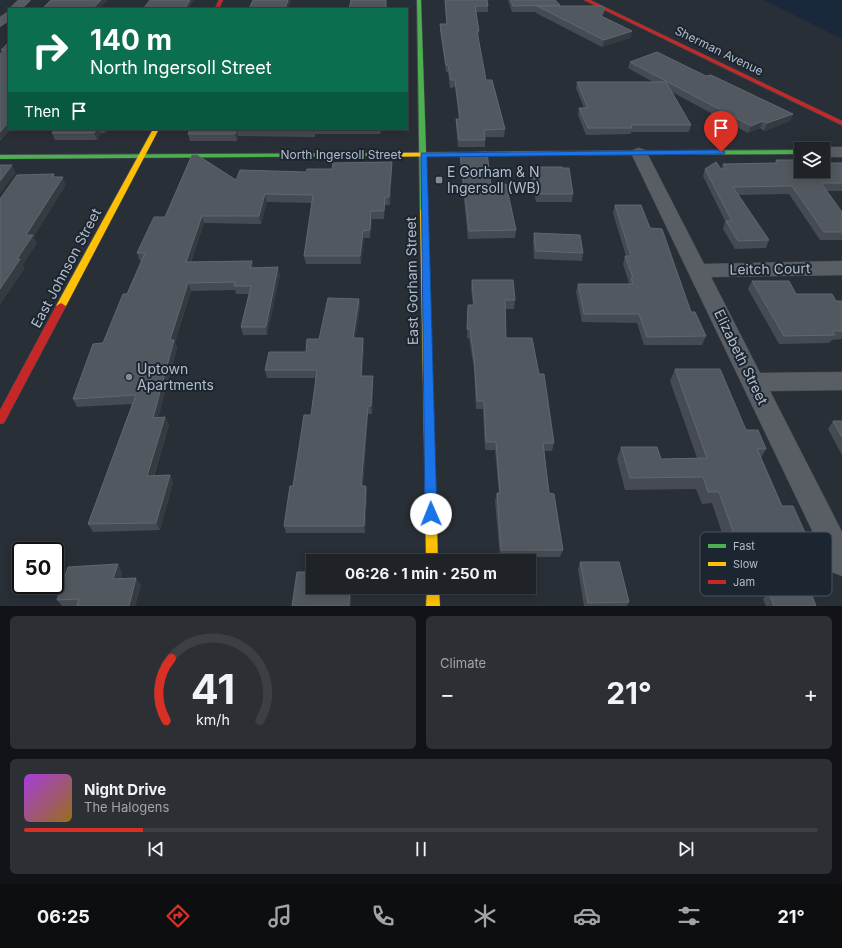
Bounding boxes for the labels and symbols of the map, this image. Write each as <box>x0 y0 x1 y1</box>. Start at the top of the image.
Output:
street label: Sherman Avenue <box>673 23 766 78</box>
pin <box>704 111 738 152</box>
street label: North Ingersoll Street <box>280 147 402 162</box>
place label: E Gorham & N Ingersoll (WB) <box>447 163 541 196</box>
marker: E Gorham & N Ingersoll (WB) <box>434 175 444 185</box>
street label: East Johnson Street <box>27 205 104 330</box>
street label: East Gorham Street <box>402 216 421 345</box>
street label: Leitch Court <box>729 259 811 278</box>
street label: Elizabeth Street <box>711 306 772 408</box>
place label: Uptown Apartments <box>137 360 214 393</box>
marker: Uptown Apartments <box>124 372 134 382</box>
position arrow <box>410 493 452 535</box>
legend <box>700 532 832 596</box>
text: Fast <box>733 539 755 553</box>
speed limit sign: 50 <box>12 542 64 594</box>
text: Slow <box>733 557 758 571</box>
text: Jam <box>733 575 755 589</box>

